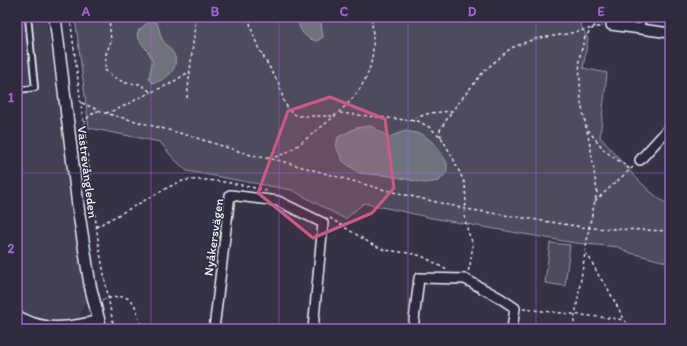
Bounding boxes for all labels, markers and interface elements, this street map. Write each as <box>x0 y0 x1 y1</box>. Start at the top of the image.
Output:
text: A <box>81 4 91 19</box>
text: B <box>211 4 220 19</box>
text: C <box>340 4 349 19</box>
text: D <box>468 4 477 19</box>
text: E <box>597 4 605 19</box>
text: 1 <box>8 90 14 105</box>
street label: Västrevångleden <box>74 125 101 220</box>
street label: Nyåkersvägen <box>201 197 226 277</box>
text: 2 <box>8 241 15 256</box>

